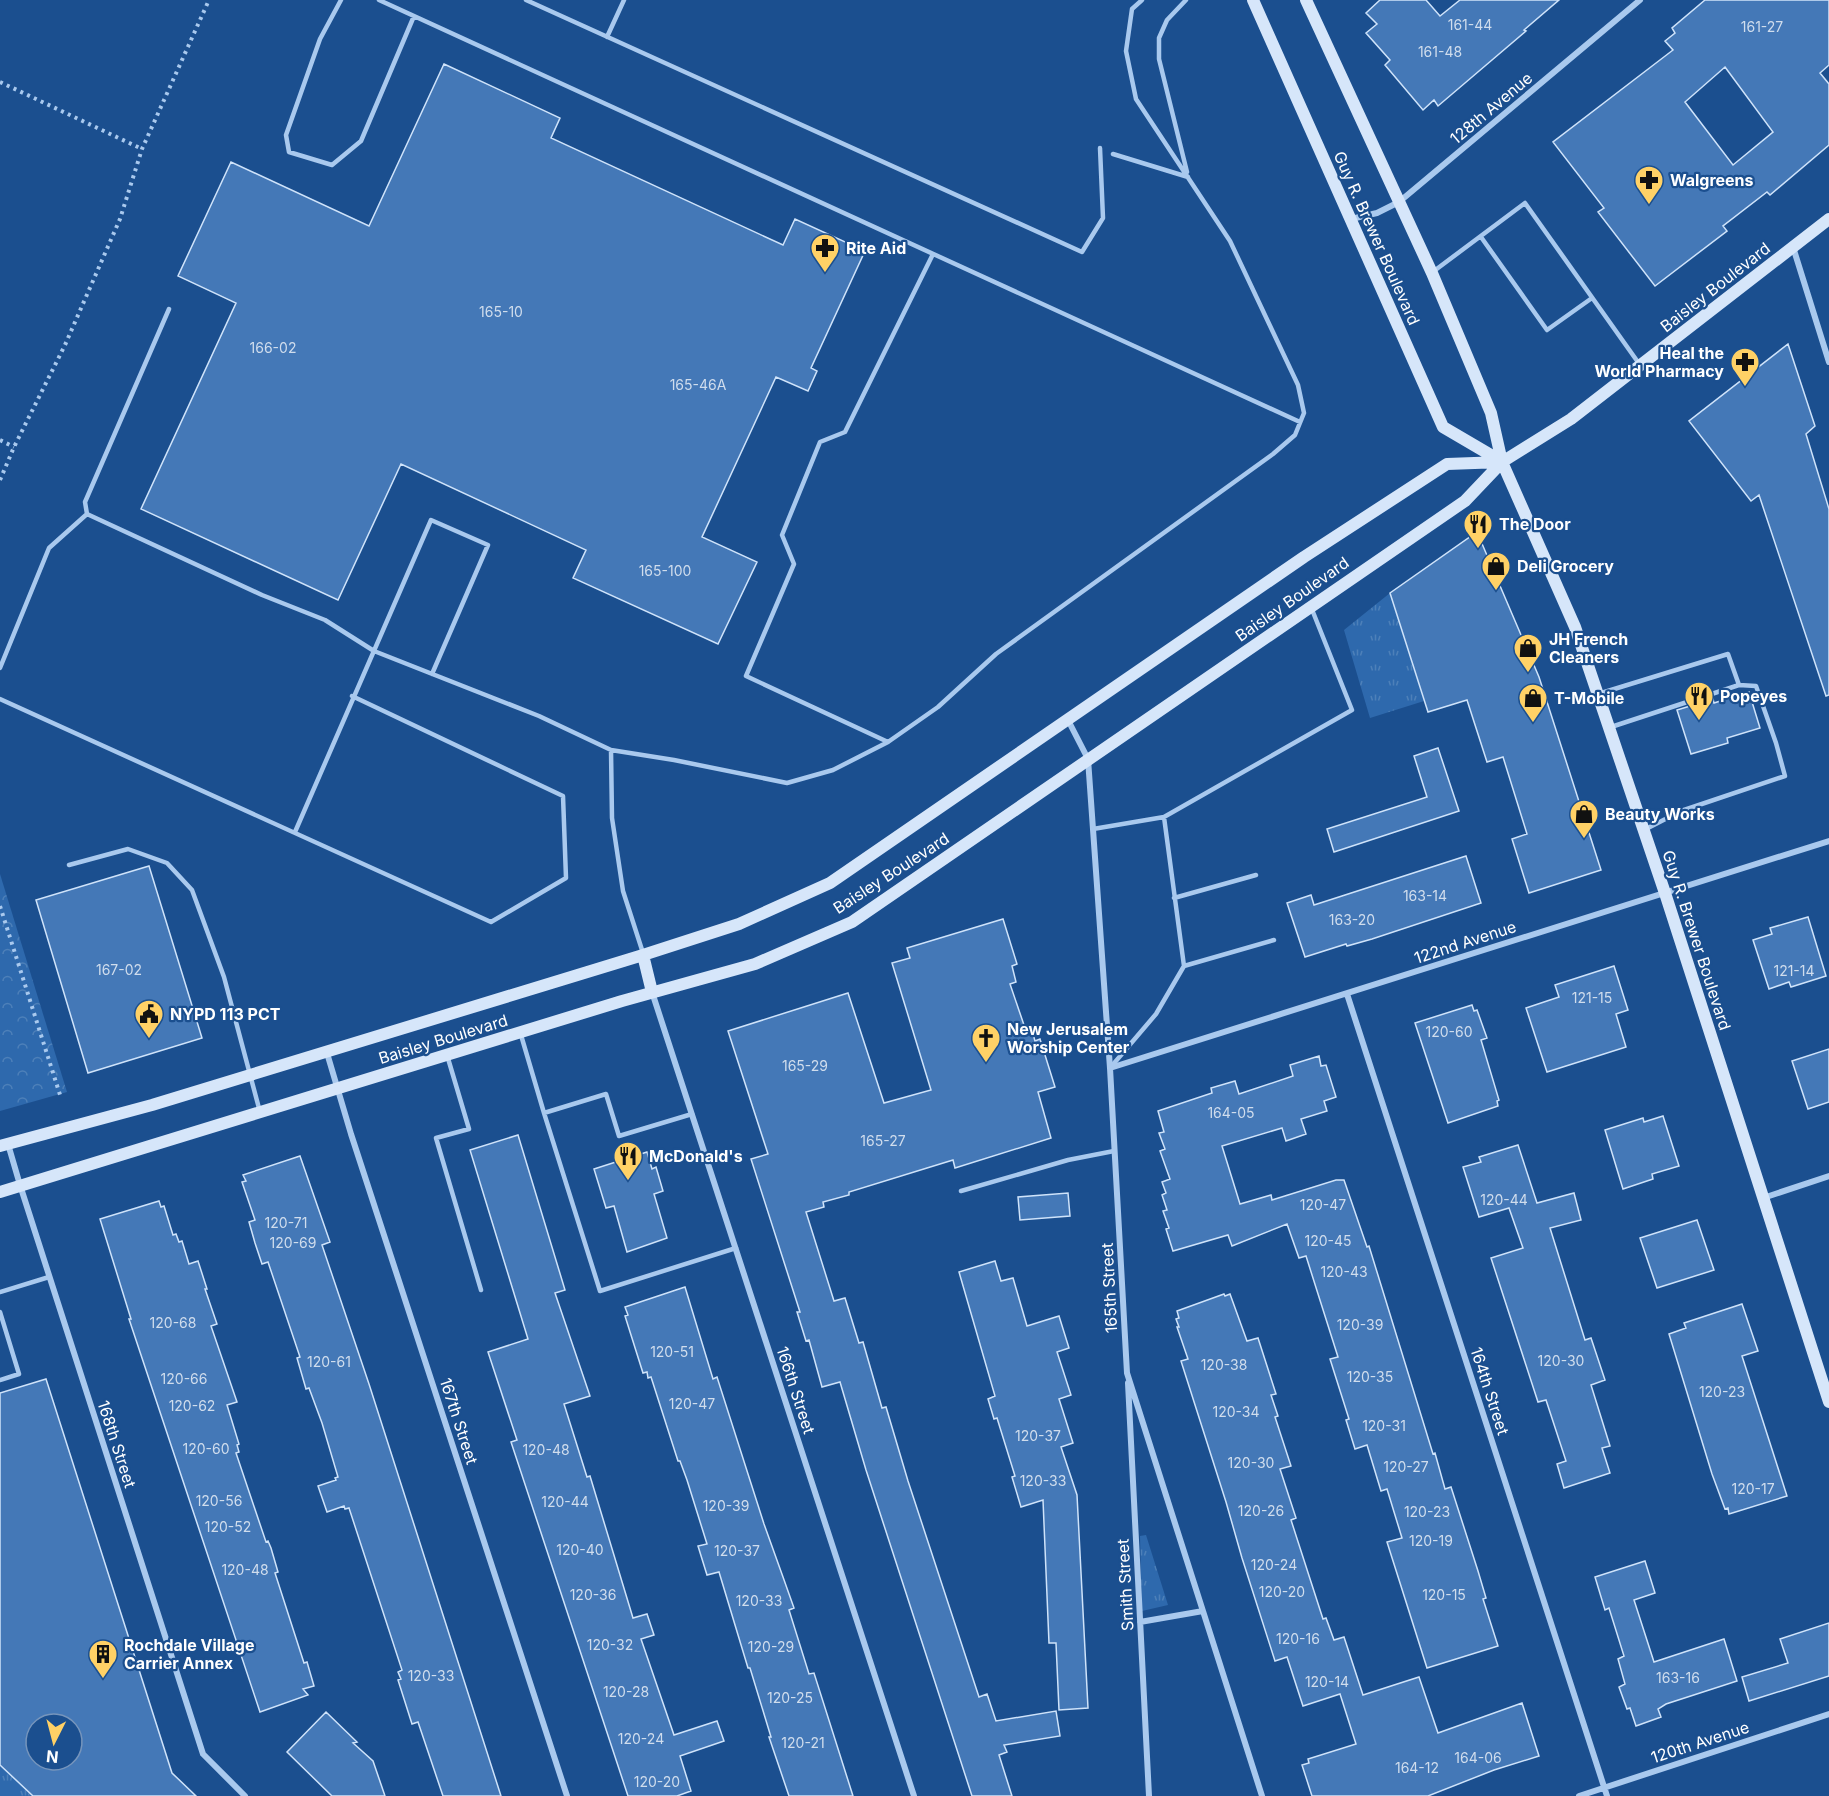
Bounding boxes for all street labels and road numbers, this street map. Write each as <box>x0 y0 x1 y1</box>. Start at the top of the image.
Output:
street label: 128th Avenue <box>1446 68 1536 148</box>
street label: Guy R. Brewer Boulevard <box>1330 148 1424 328</box>
street label: Baisley Boulevard <box>1656 238 1774 336</box>
street label: Baisley Boulevard <box>1231 552 1353 646</box>
street label: Baisley Boulevard <box>829 828 953 918</box>
street label: Guy R. Brewer Boulevard <box>1658 847 1736 1033</box>
street label: 122nd Avenue <box>1412 916 1518 968</box>
street label: Baisley Boulevard <box>376 1010 510 1068</box>
street label: 165th Street <box>1097 1242 1121 1334</box>
street label: 166th Street <box>772 1344 820 1436</box>
street label: 164th Street <box>1466 1345 1514 1437</box>
street label: 167th Street <box>436 1375 482 1467</box>
street label: 168th Street <box>93 1398 141 1490</box>
street label: Smith Street <box>1113 1538 1137 1632</box>
street label: 120th Avenue <box>1648 1717 1752 1767</box>

